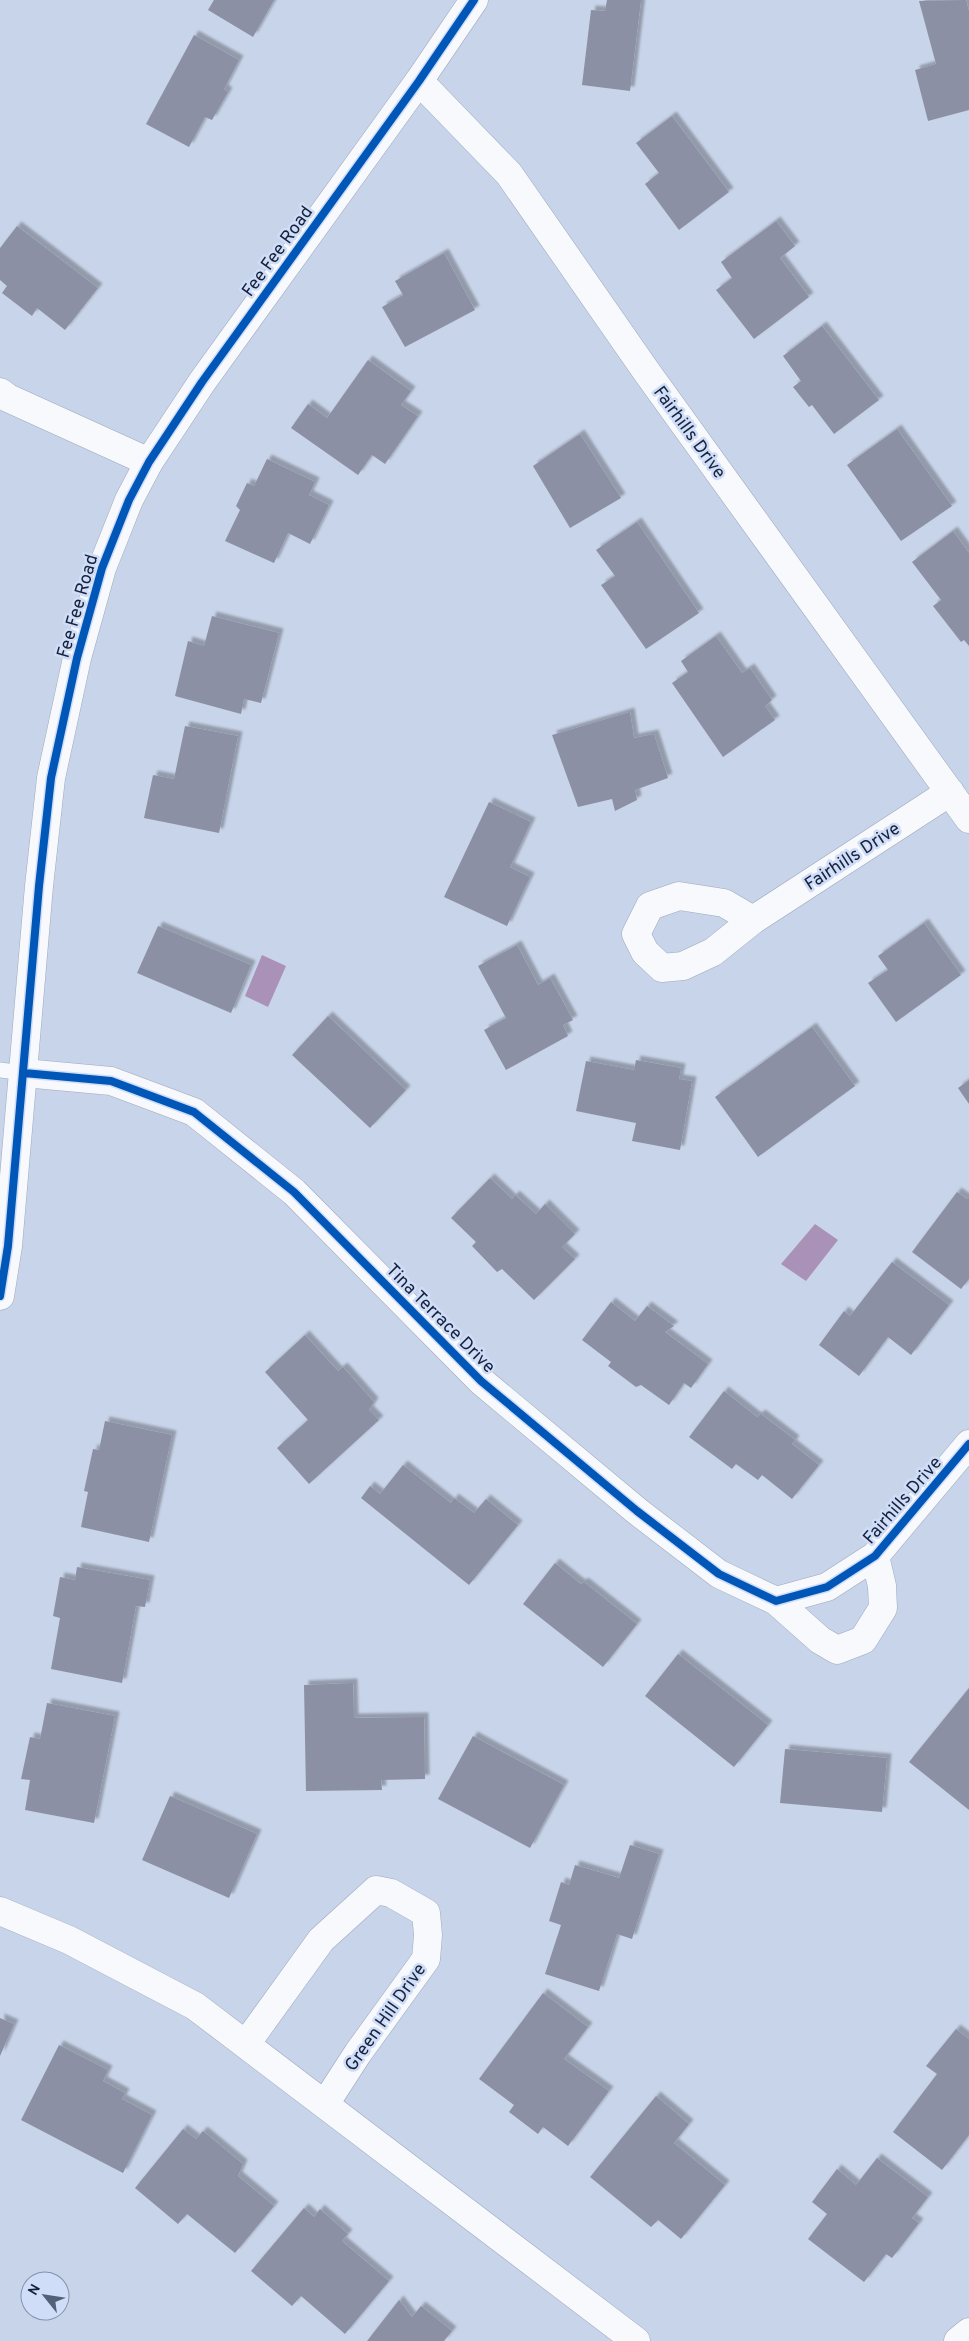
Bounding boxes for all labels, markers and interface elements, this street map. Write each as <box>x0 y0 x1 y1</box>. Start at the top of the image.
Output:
street label: Fee Fee Road <box>238 202 319 302</box>
street label: Fairhills Drive <box>647 382 730 484</box>
street label: Fee Fee Road <box>53 552 104 661</box>
street label: Fairhills Drive <box>801 818 905 897</box>
street label: Tina Terrace Drive <box>380 1259 500 1379</box>
street label: Fairhills Drive <box>859 1452 948 1550</box>
street label: Green Hill Drive <box>340 1959 432 2076</box>
north arrow <box>20 2271 70 2321</box>
text: N <box>25 2282 45 2299</box>

